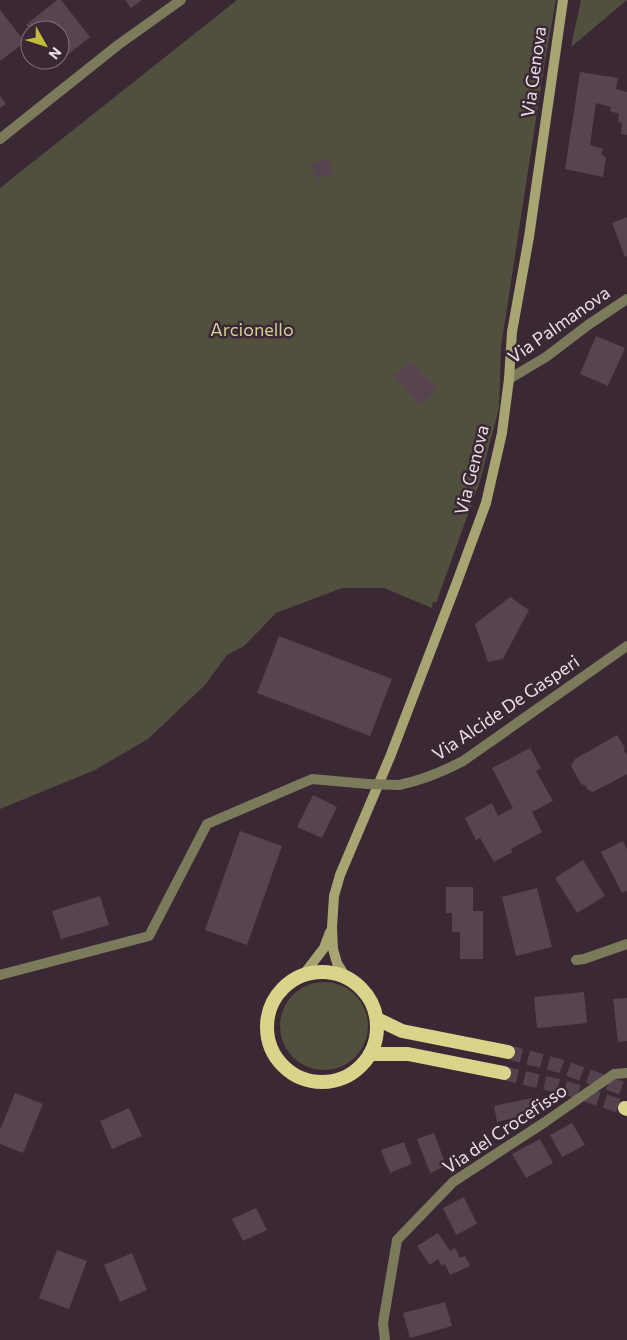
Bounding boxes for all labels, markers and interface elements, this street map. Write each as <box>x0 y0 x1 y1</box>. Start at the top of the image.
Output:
north arrow <box>20 20 70 70</box>
street label: Via Genova <box>516 25 550 119</box>
text: N <box>46 44 65 63</box>
street label: Via Palmanova <box>503 281 614 367</box>
park label: Arcionello <box>210 318 294 340</box>
street label: Via Genova <box>449 423 493 517</box>
street label: Via Alcide De Gasperi <box>428 650 583 765</box>
street label: Via del Crocefisso <box>438 1079 571 1178</box>

